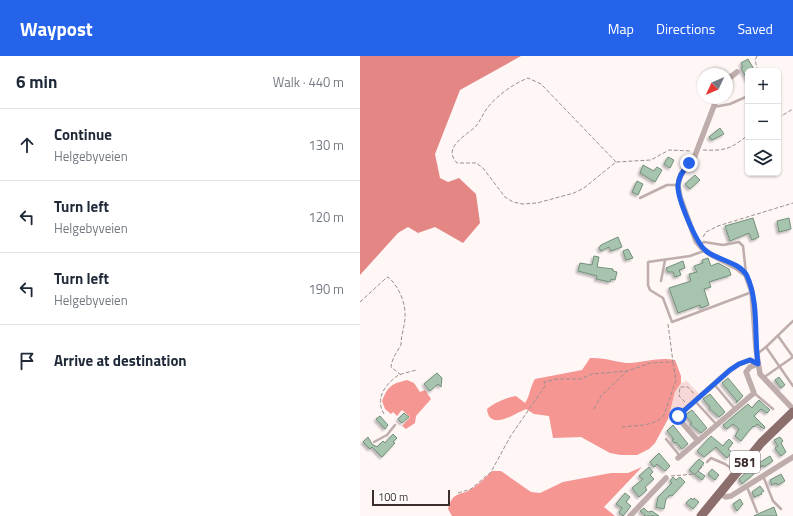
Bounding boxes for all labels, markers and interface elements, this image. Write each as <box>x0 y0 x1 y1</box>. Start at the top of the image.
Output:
text: Waypost <box>20 14 93 43</box>
text: Map <box>608 18 634 39</box>
text: Directions <box>656 18 715 39</box>
text: Saved <box>737 18 773 39</box>
north arrow <box>697 68 733 104</box>
map controls <box>745 68 781 176</box>
button: + <box>745 68 781 104</box>
text: 6 min <box>16 69 57 95</box>
text: Walk · 440 m <box>273 72 344 92</box>
button: − <box>745 104 781 140</box>
text: Continue <box>54 123 112 146</box>
icon: ahead <box>16 134 38 156</box>
text: 130 m <box>308 135 344 155</box>
button: layers <box>745 140 781 176</box>
text: Helgebyveien <box>54 146 128 166</box>
route end <box>680 154 698 172</box>
text: Turn left <box>54 195 109 218</box>
icon: left <box>16 206 38 228</box>
text: 120 m <box>308 207 344 227</box>
text: Helgebyveien <box>54 218 128 238</box>
text: Turn left <box>54 267 109 290</box>
icon: left <box>16 278 38 300</box>
text: 190 m <box>308 279 344 299</box>
text: Helgebyveien <box>54 290 128 310</box>
text: Arrive at destination <box>54 349 187 372</box>
icon: arrive <box>16 350 38 372</box>
route start <box>669 407 687 425</box>
road number: 581 <box>730 451 760 473</box>
scale bar <box>372 488 450 507</box>
text: 100 m <box>378 489 408 505</box>

